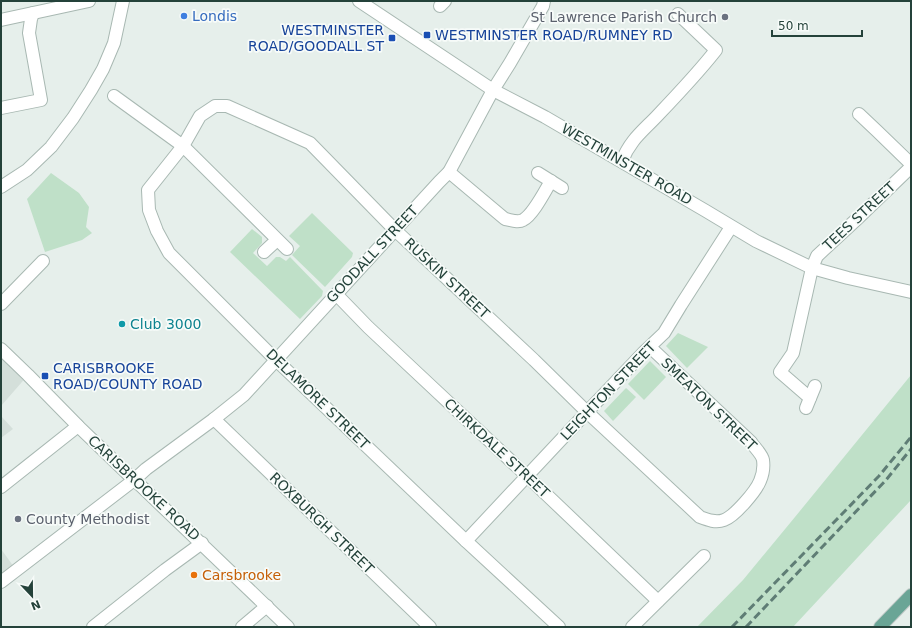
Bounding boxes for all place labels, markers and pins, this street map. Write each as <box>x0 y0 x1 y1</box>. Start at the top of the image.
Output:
place label: Londis <box>192 8 237 24</box>
place label: St Lawrence Parish Church <box>530 9 717 25</box>
marker: Londis <box>179 11 189 21</box>
marker: St Lawrence Parish Church <box>720 12 730 22</box>
place label: WESTMINSTER ROAD/GOODALL ST <box>248 22 384 54</box>
place label: WESTMINSTER ROAD/RUMNEY RD <box>435 27 673 43</box>
marker: WESTMINSTER ROAD/RUMNEY RD <box>422 30 432 40</box>
marker: WESTMINSTER ROAD/GOODALL ST <box>387 33 397 43</box>
place label: Club 3000 <box>130 316 202 332</box>
marker: Club 3000 <box>117 319 127 329</box>
place label: CARISBROOKE ROAD/COUNTY ROAD <box>53 360 203 392</box>
marker: CARISBROOKE ROAD/COUNTY ROAD <box>40 371 50 381</box>
place label: County Methodist <box>26 511 150 527</box>
marker: County Methodist <box>13 514 23 524</box>
place label: Carsbrooke <box>202 567 281 583</box>
marker: Carsbrooke <box>189 570 199 580</box>

